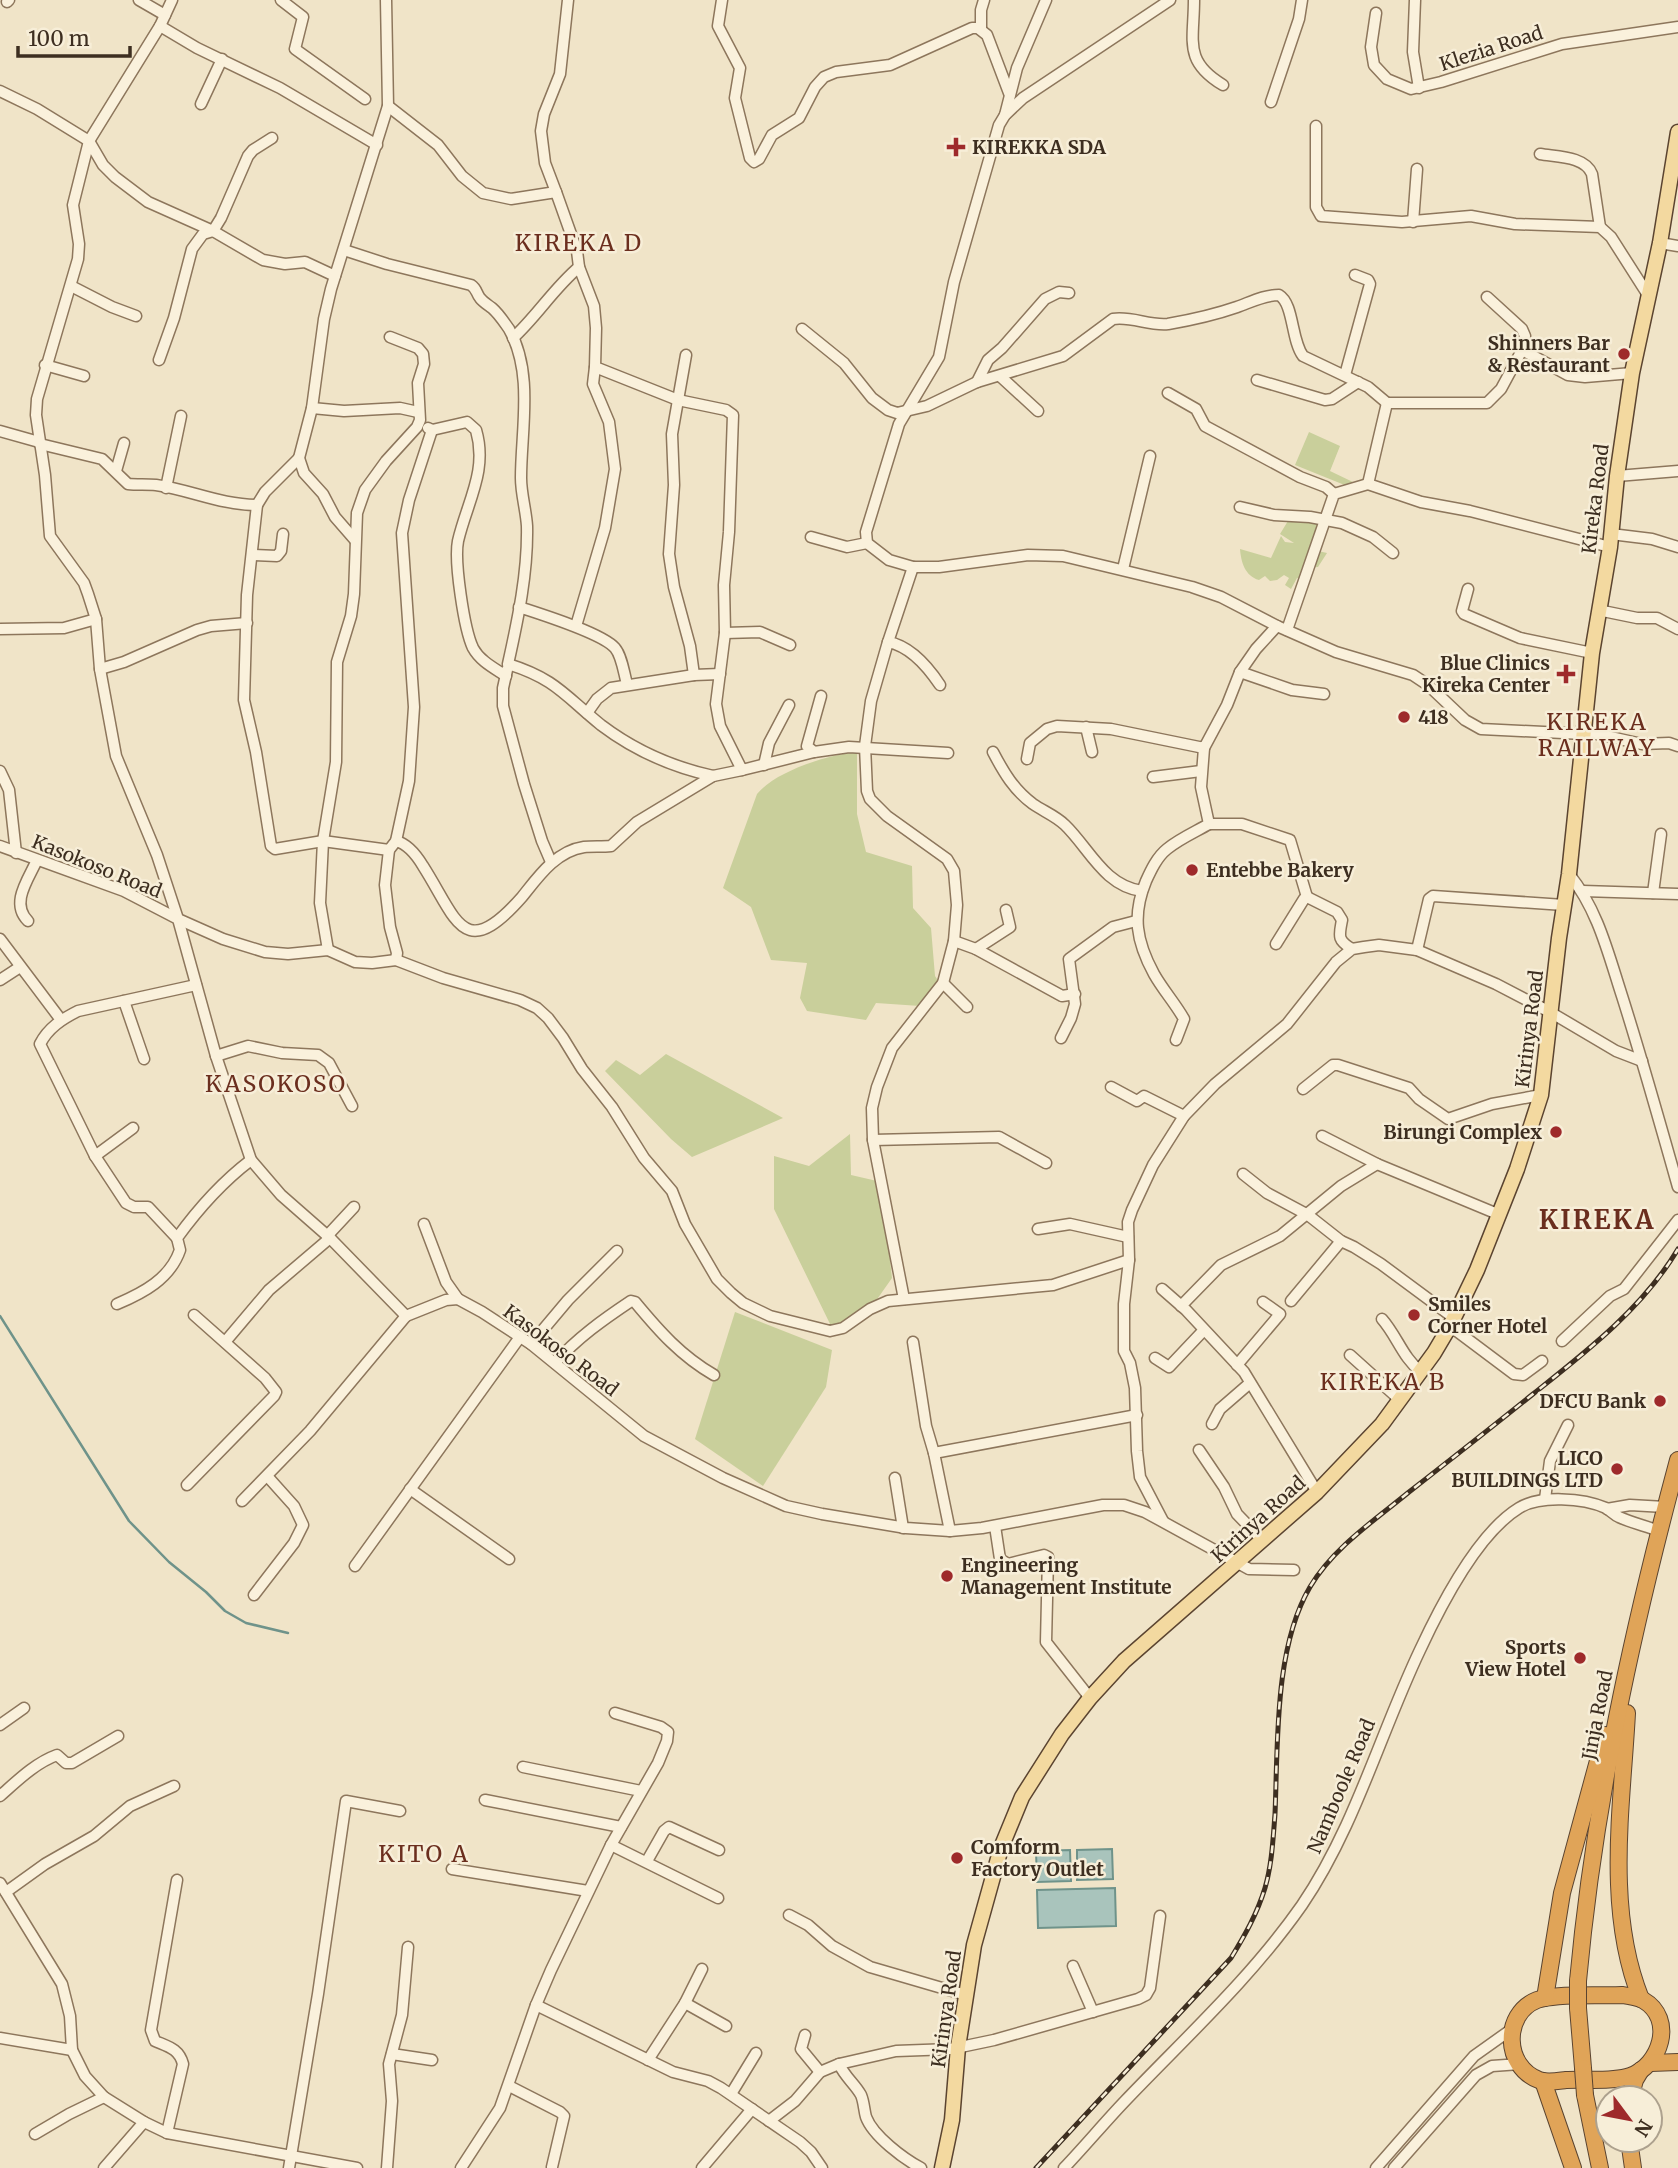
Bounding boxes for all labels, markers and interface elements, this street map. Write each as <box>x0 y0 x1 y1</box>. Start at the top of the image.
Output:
scale bar <box>18 14 130 58</box>
street label: Klezia Road <box>1436 20 1546 76</box>
text: 100 m <box>28 25 90 52</box>
place label: KIREKKA SDA <box>972 135 1107 159</box>
marker: KIREKKA SDA <box>946 137 966 157</box>
district label: KIREKA D <box>515 228 643 257</box>
place label: Shinners Bar & Restaurant <box>1487 331 1610 377</box>
marker: Shinners Bar & Restaurant <box>1616 346 1632 362</box>
street label: Kireka Road <box>1576 443 1614 555</box>
place label: Blue Clinics Kireka Center <box>1422 651 1550 697</box>
marker: Blue Clinics Kireka Center <box>1556 664 1576 684</box>
place label: 418 <box>1418 705 1449 729</box>
district label: KIREKA RAILWAY <box>1538 707 1656 762</box>
marker: 418 <box>1396 709 1412 725</box>
street label: Kasokoso Road <box>29 829 165 903</box>
place label: Entebbe Bakery <box>1206 858 1355 882</box>
marker: Entebbe Bakery <box>1184 862 1200 878</box>
street label: Kirinya Road <box>1510 969 1548 1089</box>
district label: KASOKOSO <box>205 1069 347 1098</box>
place label: Birungi Complex <box>1383 1120 1542 1144</box>
marker: Birungi Complex <box>1548 1124 1564 1140</box>
district label: KIREKA <box>1539 1203 1655 1236</box>
place label: Smiles Corner Hotel <box>1428 1292 1547 1338</box>
street label: Kasokoso Road <box>499 1299 623 1401</box>
marker: Smiles Corner Hotel <box>1406 1307 1422 1323</box>
district label: KIREKA B <box>1320 1367 1446 1396</box>
place label: DFCU Bank <box>1539 1389 1647 1413</box>
marker: DFCU Bank <box>1652 1393 1668 1409</box>
place label: LICO BUILDINGS LTD <box>1451 1446 1603 1492</box>
marker: LICO BUILDINGS LTD <box>1609 1461 1625 1477</box>
street label: Kirinya Road <box>1206 1470 1310 1568</box>
place label: Engineering Management Institute <box>961 1553 1172 1599</box>
marker: Engineering Management Institute <box>939 1568 955 1584</box>
place label: Sports View Hotel <box>1464 1635 1566 1681</box>
marker: Sports View Hotel <box>1572 1650 1588 1666</box>
street label: Jinja Road <box>1576 1668 1618 1763</box>
street label: Namboole Road <box>1302 1715 1380 1857</box>
place label: Comform Factory Outlet <box>971 1835 1104 1881</box>
district label: KITO A <box>378 1839 470 1868</box>
marker: Comform Factory Outlet <box>949 1850 965 1866</box>
street label: Kirinya Road <box>926 1949 966 2069</box>
north arrow <box>1594 2084 1664 2154</box>
text: N <box>1629 2115 1658 2141</box>

